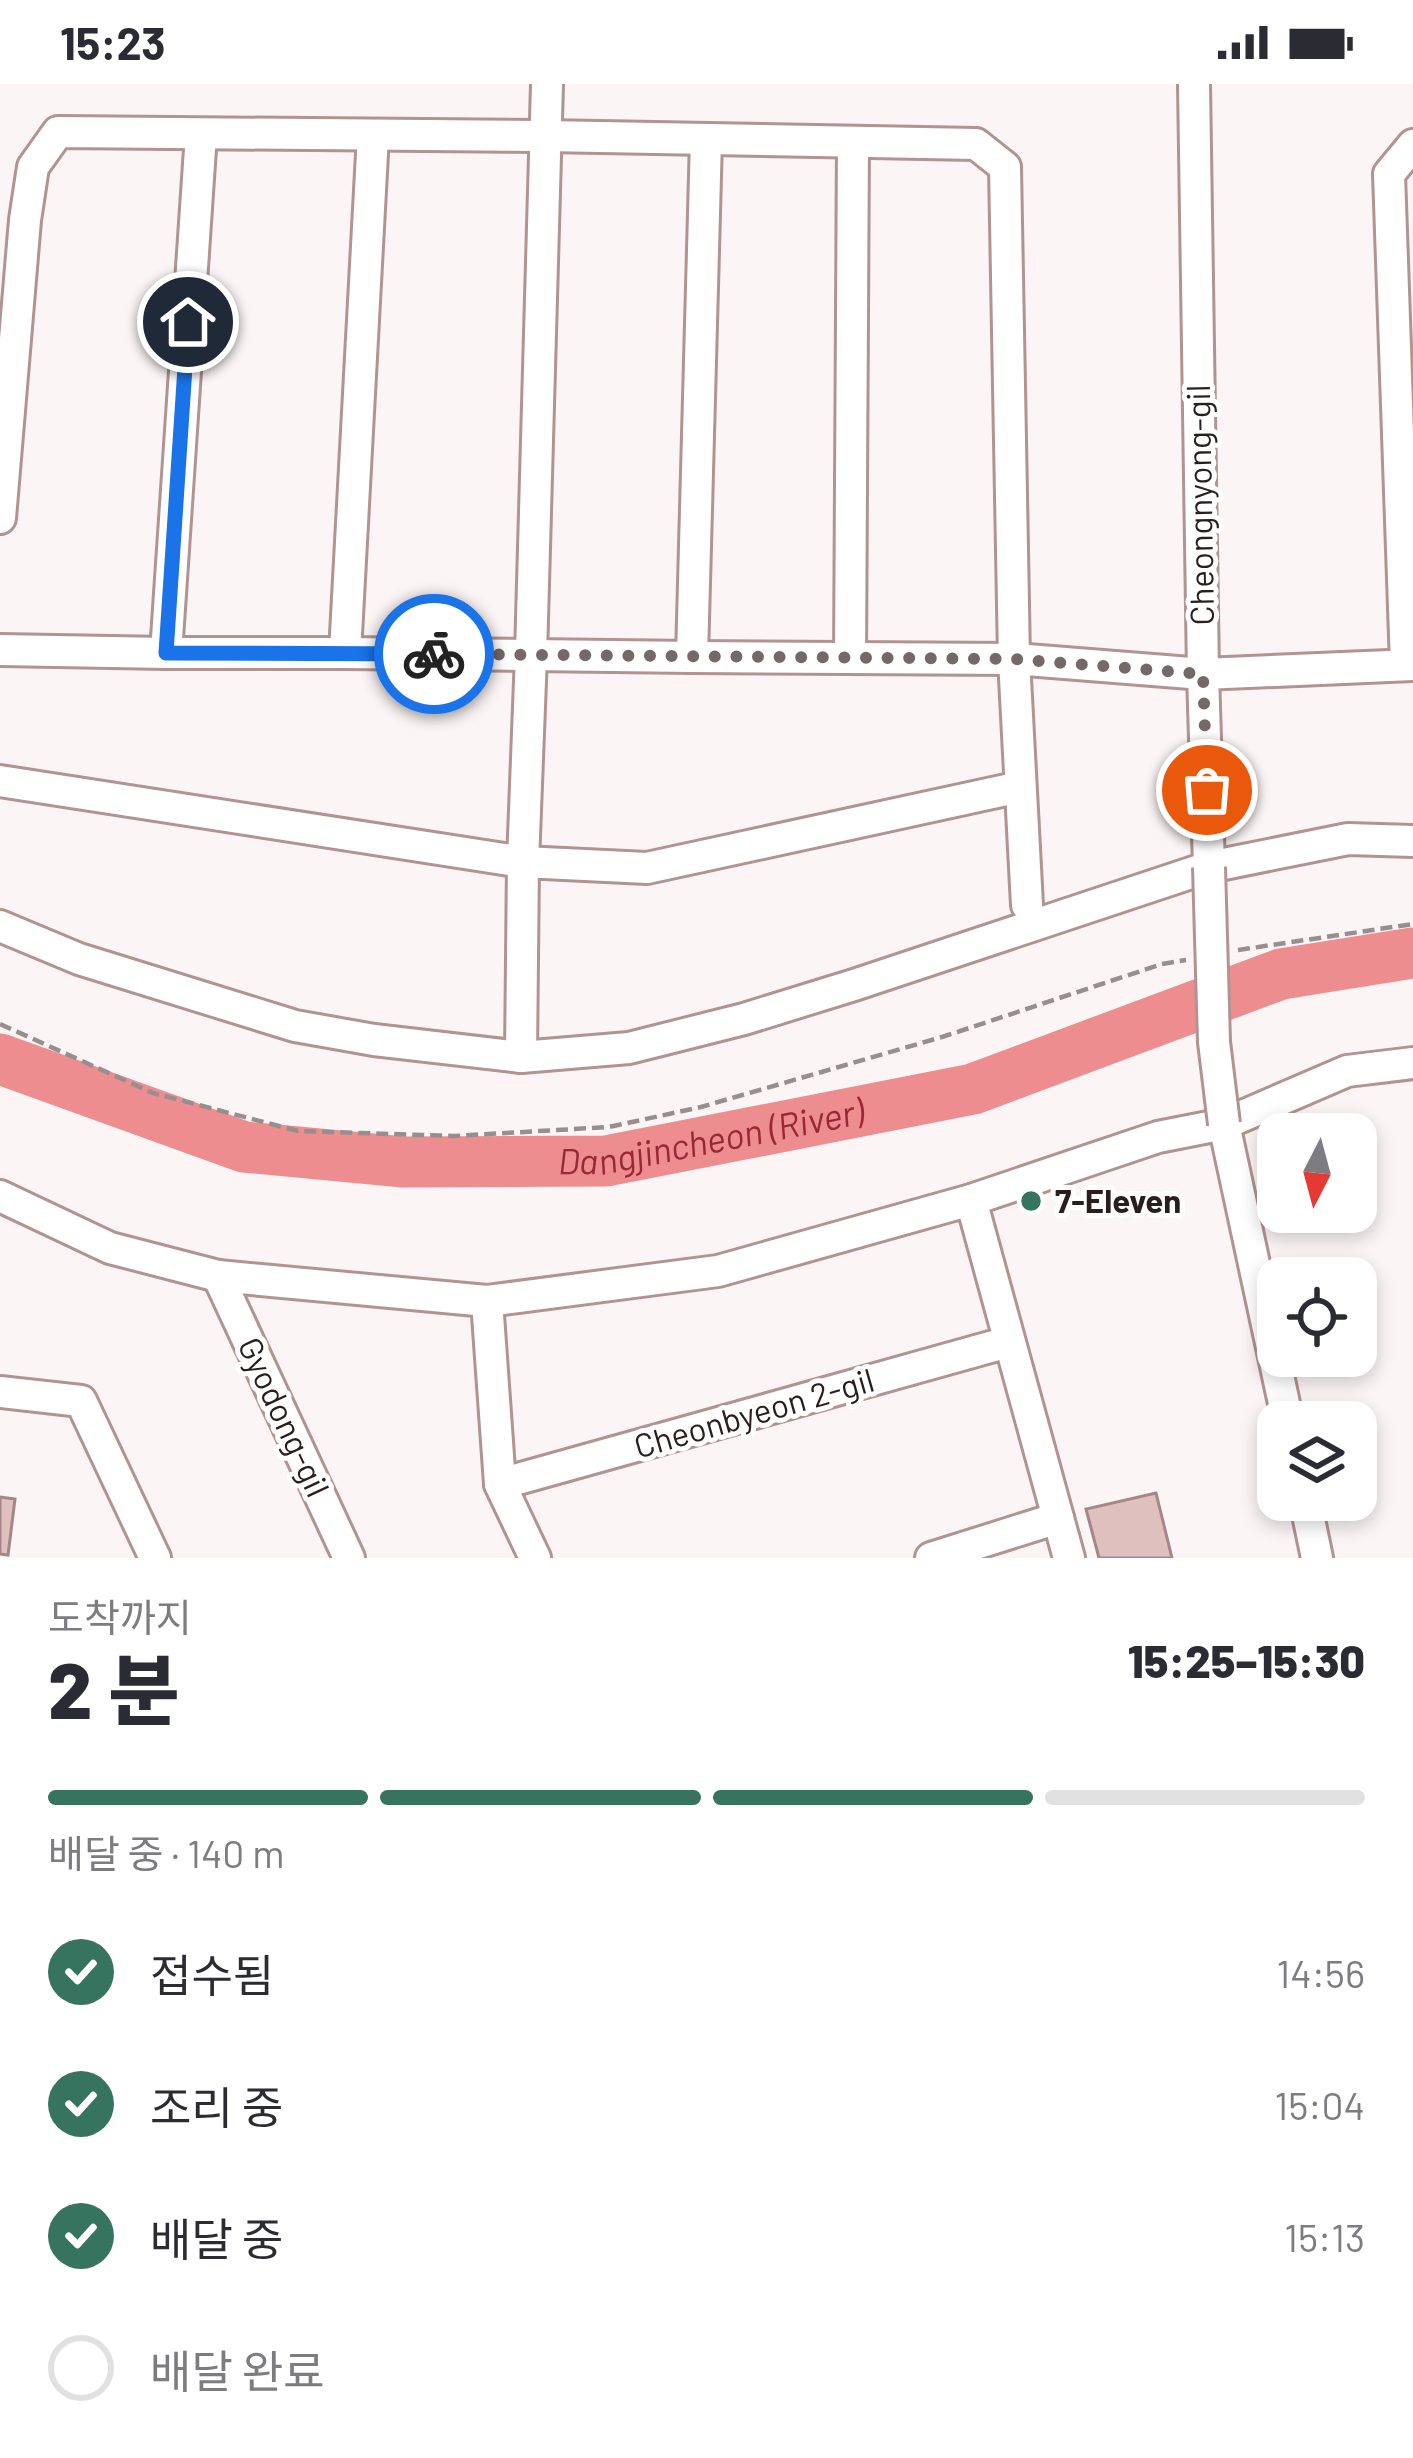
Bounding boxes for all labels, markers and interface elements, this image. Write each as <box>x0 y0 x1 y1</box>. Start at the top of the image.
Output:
text: 15:23 <box>60 15 165 69</box>
pin <box>137 271 239 373</box>
icon: home <box>155 289 221 355</box>
street label: Cheongnyong-gil <box>1177 384 1221 626</box>
courier <box>374 594 494 714</box>
icon: bike <box>401 621 467 687</box>
pin <box>1156 739 1258 841</box>
icon: bag <box>1174 757 1240 823</box>
water label: Dangjincheon (River) <box>558 1088 869 1182</box>
north arrow <box>1257 1113 1377 1233</box>
map controls <box>1257 1113 1377 1521</box>
place label: 7-Eleven <box>1055 1180 1181 1220</box>
marker: 7-Eleven <box>1018 1188 1044 1214</box>
button: locate <box>1257 1257 1377 1377</box>
street label: Gyodong-gil <box>231 1331 339 1503</box>
street label: Cheonbyeon 2-gil <box>629 1359 878 1465</box>
button: layers <box>1257 1401 1377 1521</box>
text: 도착까지 <box>48 1593 192 1640</box>
text: 15:25–15:30 <box>1128 1633 1365 1687</box>
text: 2 분 <box>48 1641 180 1735</box>
text: 배달 중 · 140 m <box>48 1829 284 1876</box>
icon: check <box>48 1939 114 2005</box>
text: 접수됨 <box>150 1947 274 2001</box>
text: 14:56 <box>1277 1949 1365 1996</box>
icon: check <box>48 2071 114 2137</box>
text: 조리 중 <box>150 2079 283 2133</box>
text: 15:04 <box>1275 2081 1365 2128</box>
icon: check <box>48 2203 114 2269</box>
text: 배달 중 <box>150 2211 283 2265</box>
text: 15:13 <box>1284 2213 1365 2260</box>
text: 배달 완료 <box>150 2343 325 2397</box>

